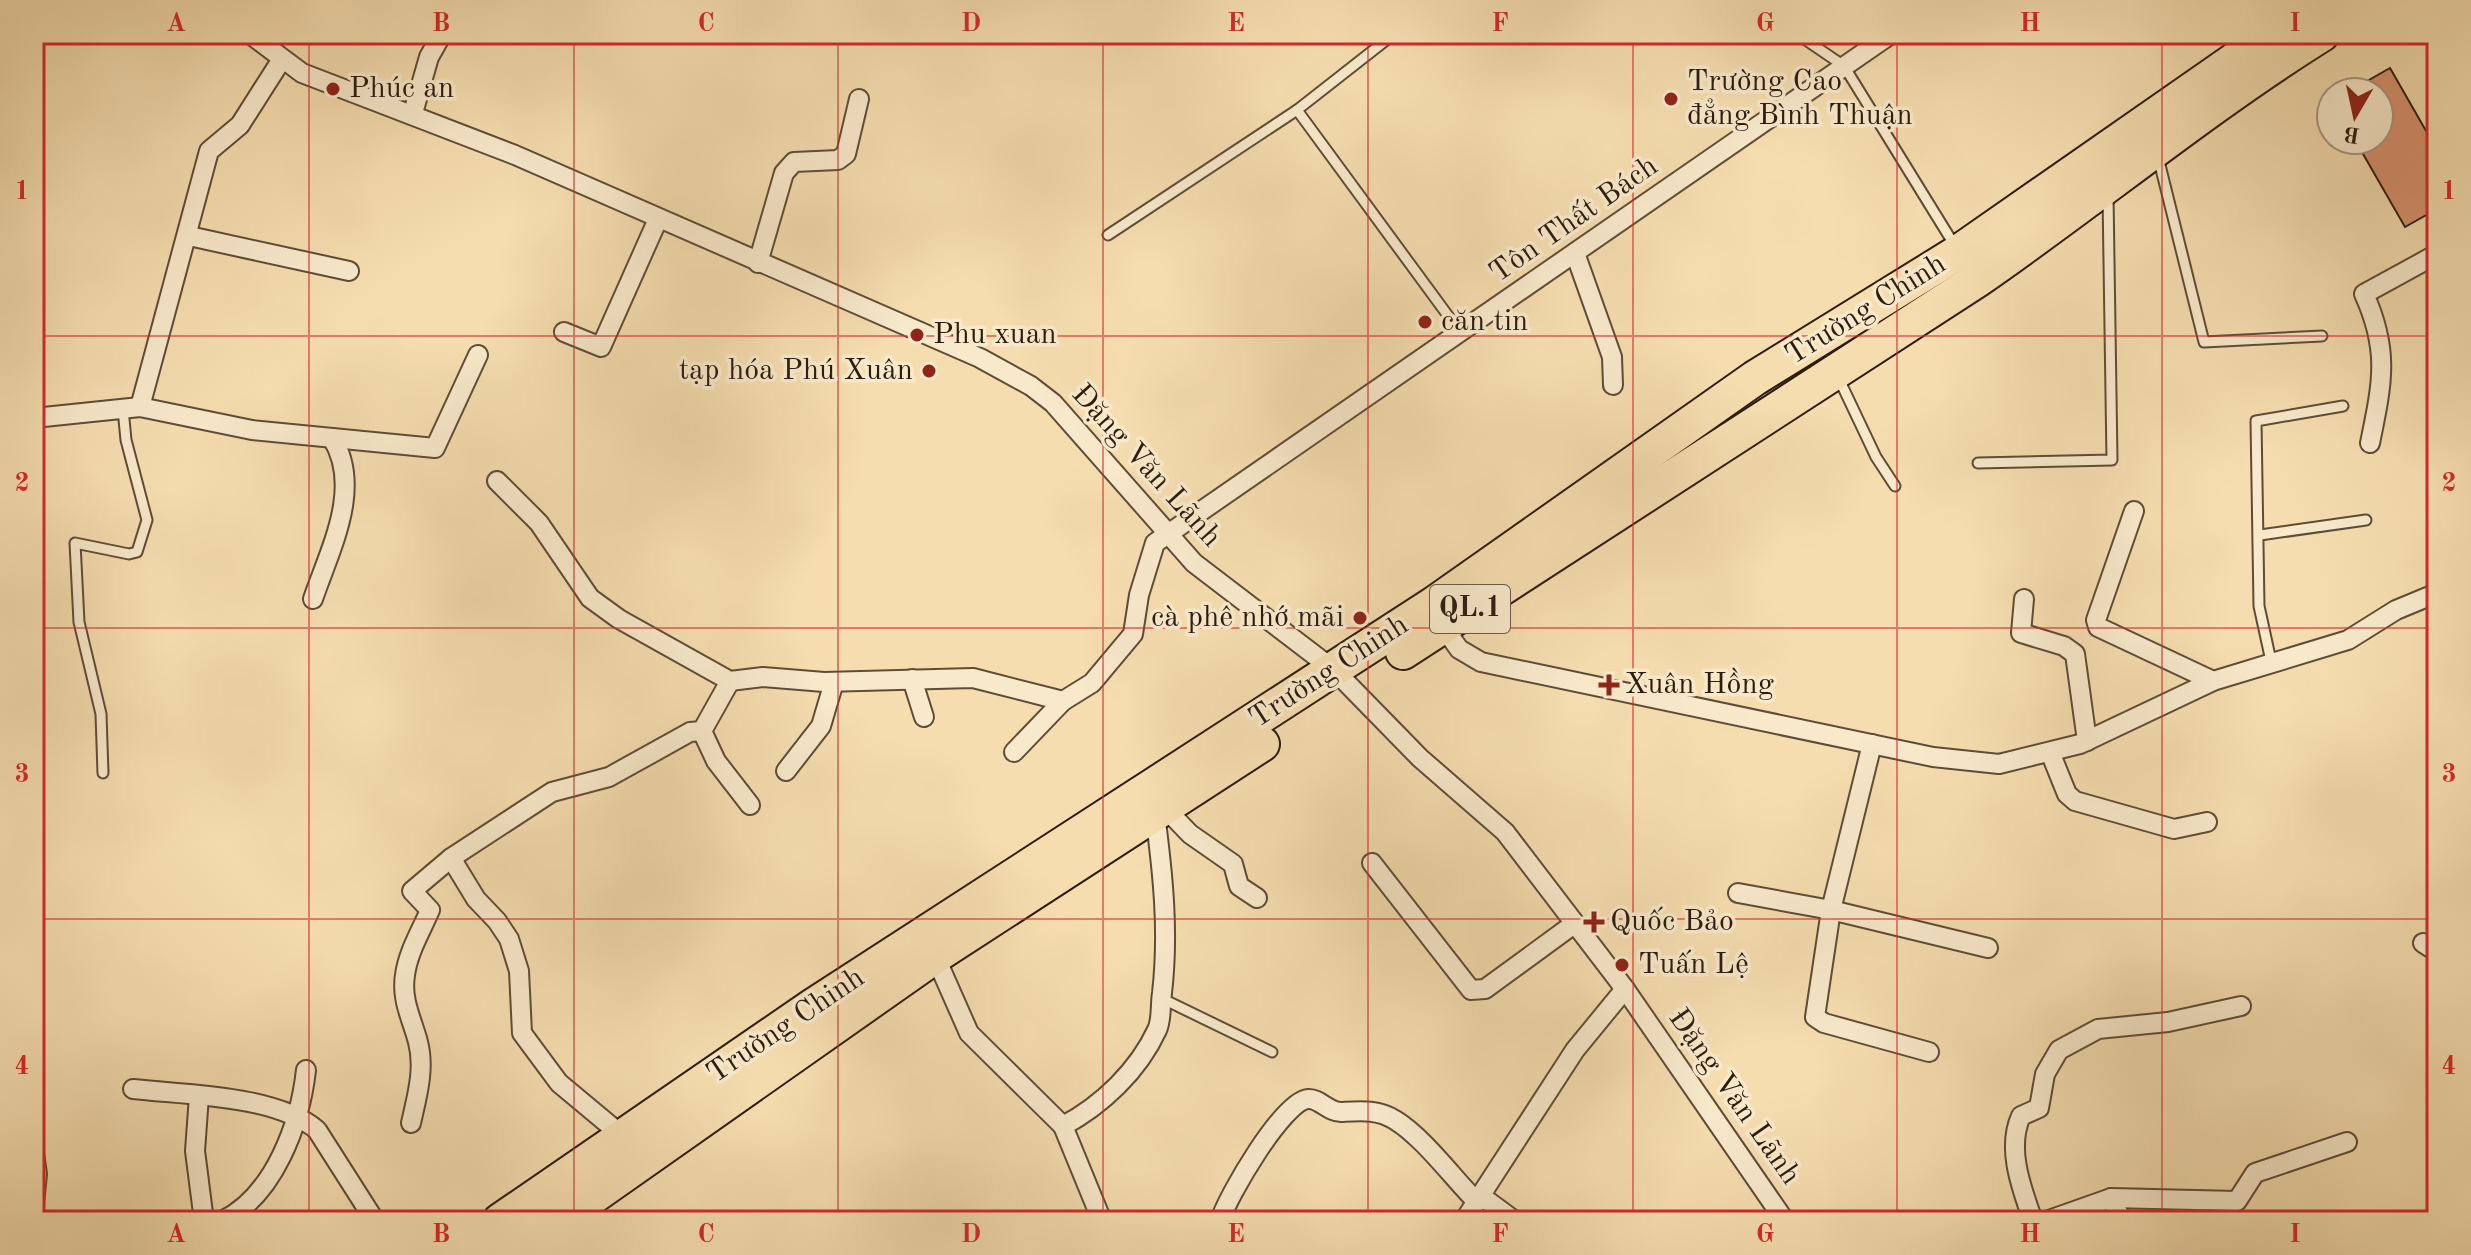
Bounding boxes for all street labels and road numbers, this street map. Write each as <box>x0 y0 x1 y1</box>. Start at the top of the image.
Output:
street label: Tôn Thất Bách <box>1484 150 1663 289</box>
street label: Trường Chinh <box>1781 249 1951 371</box>
street label: Đặng Văn Lãnh <box>1066 379 1226 553</box>
road number: QL.1 <box>1430 585 1510 633</box>
street label: Trường Chinh <box>1244 610 1414 734</box>
street label: Trường Chinh <box>702 963 870 1089</box>
street label: Đặng Văn Lãnh <box>1662 1004 1806 1190</box>

